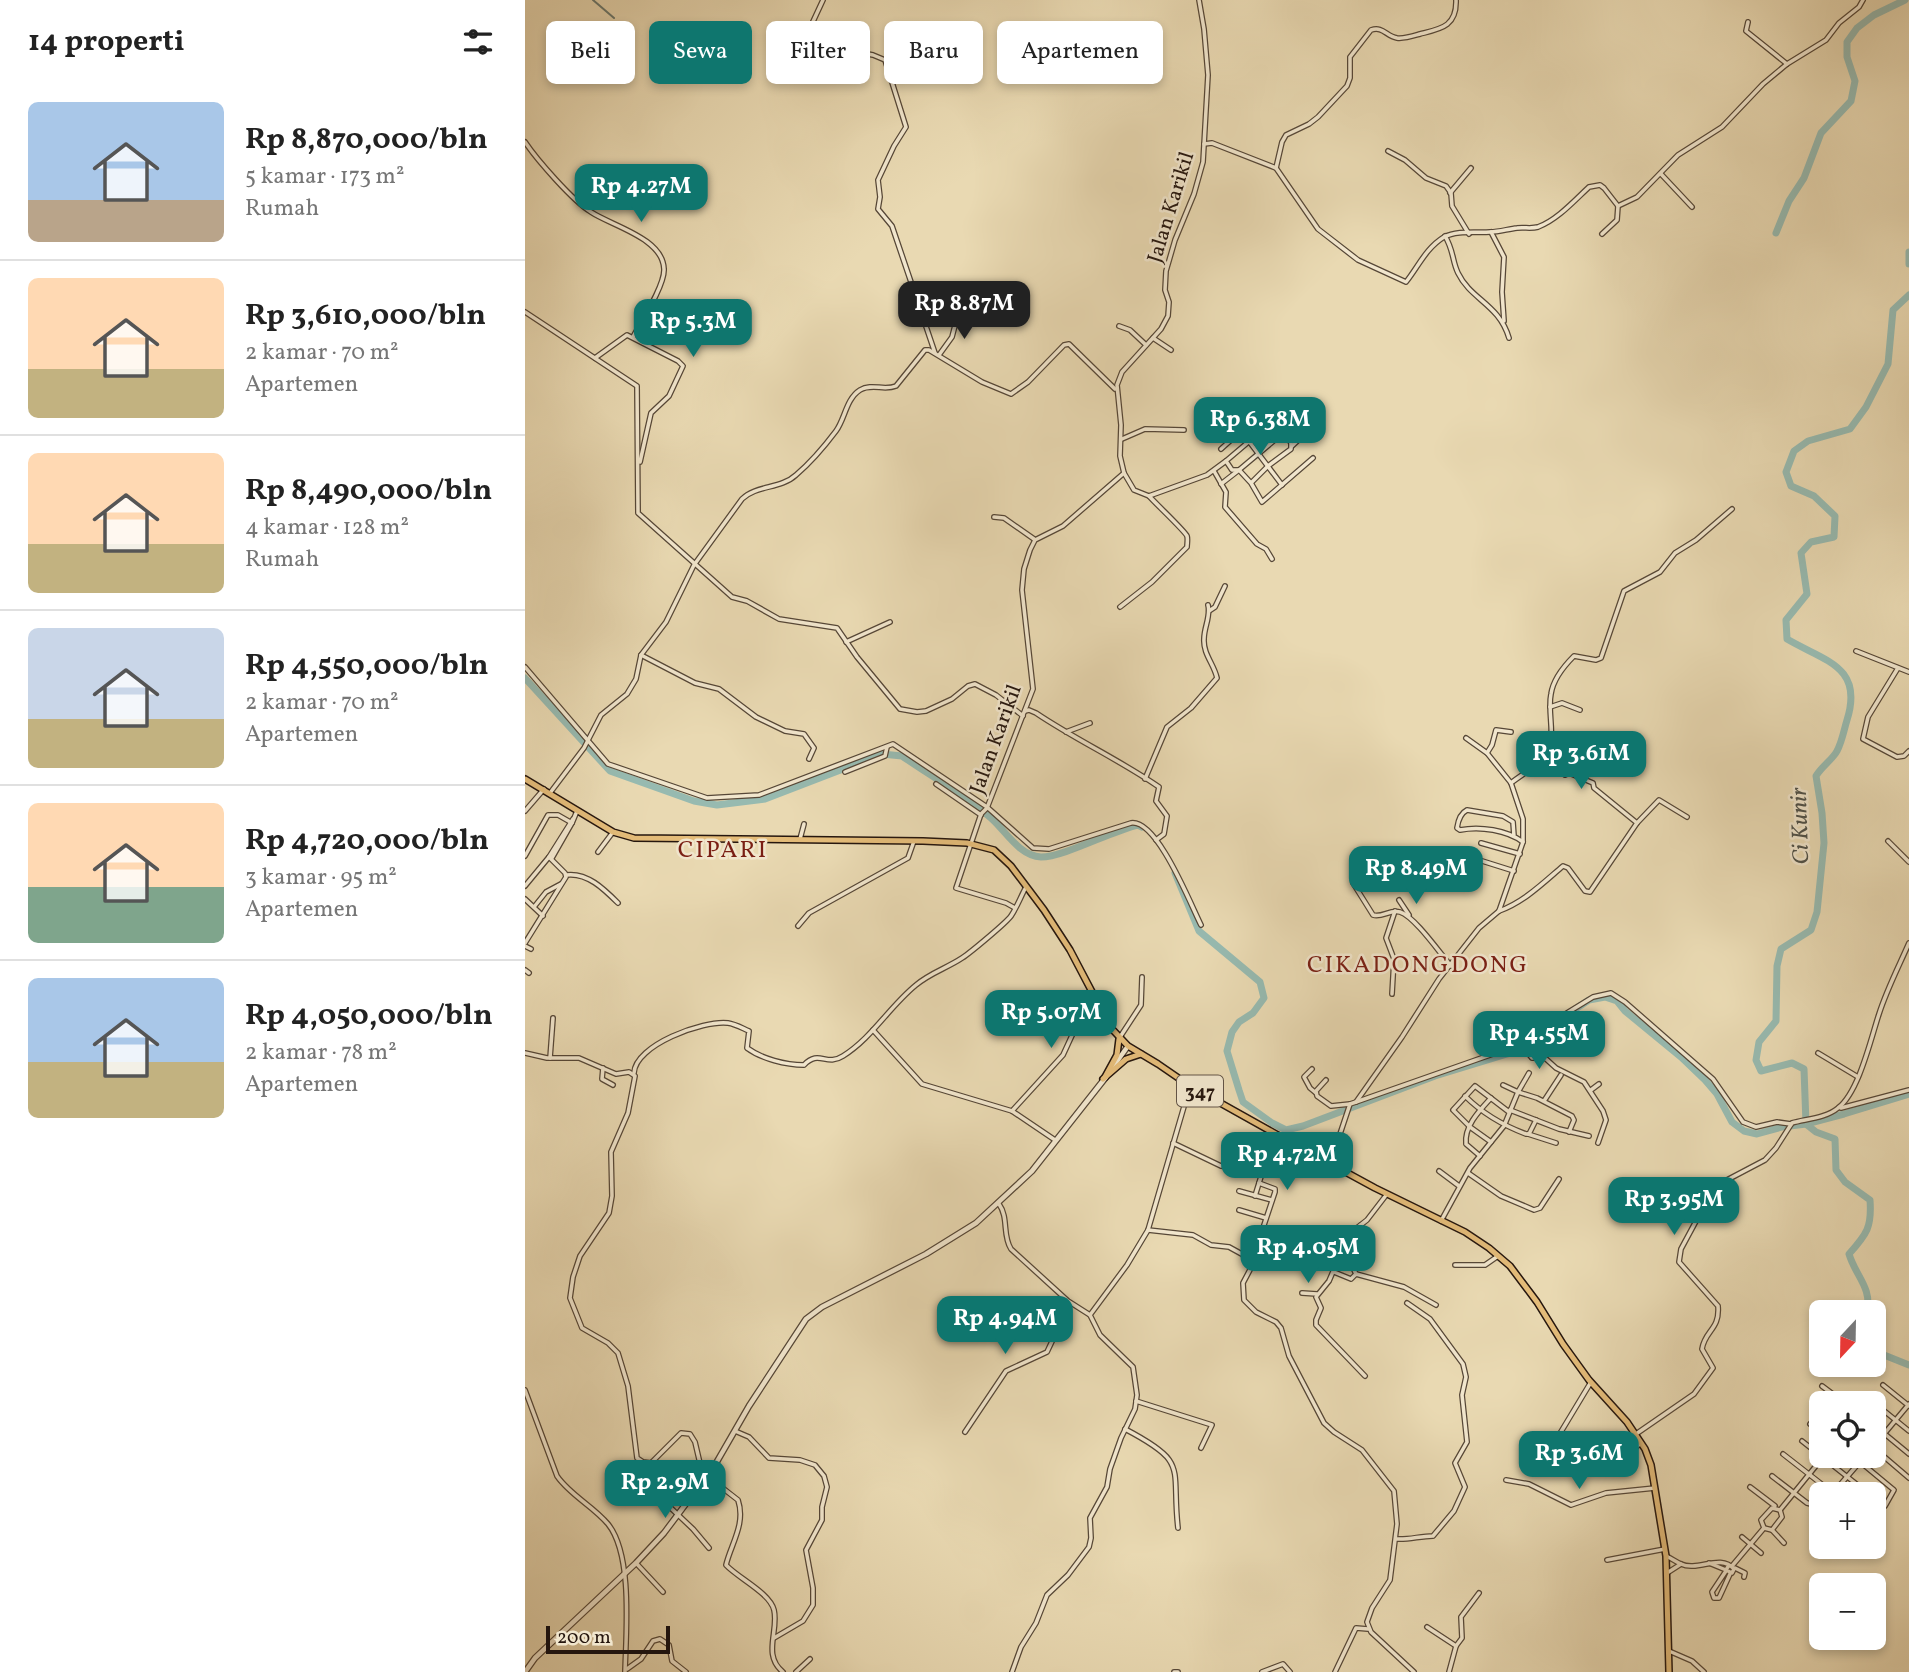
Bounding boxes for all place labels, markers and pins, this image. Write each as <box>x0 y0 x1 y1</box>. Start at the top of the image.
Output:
pin: Rp 4.27M <box>569 164 713 224</box>
pin: Rp 8.87M <box>892 282 1036 341</box>
pin: Rp 5.3M <box>628 300 758 359</box>
pin: Rp 6.38M <box>1188 398 1332 457</box>
pin: Rp 3.61M <box>1509 732 1653 791</box>
pin: Rp 8.49M <box>1344 846 1488 906</box>
pin: Rp 5.07M <box>979 990 1123 1050</box>
pin: Rp 4.55M <box>1467 1012 1611 1071</box>
pin: Rp 4.72M <box>1215 1132 1359 1192</box>
pin: Rp 3.95M <box>1602 1178 1746 1237</box>
pin: Rp 4.05M <box>1236 1226 1380 1285</box>
pin: Rp 4.94M <box>933 1296 1077 1356</box>
pin: Rp 3.6M <box>1514 1432 1644 1491</box>
pin: Rp 2.9M <box>600 1460 730 1520</box>

